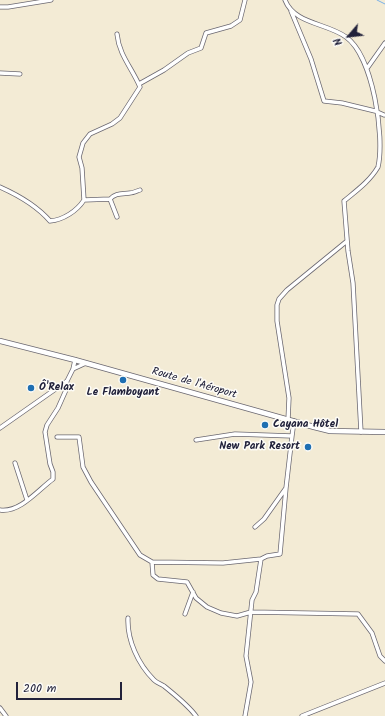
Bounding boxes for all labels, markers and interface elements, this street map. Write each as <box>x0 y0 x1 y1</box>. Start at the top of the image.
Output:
north arrow <box>329 16 369 56</box>
text: N <box>329 34 348 49</box>
street label: Route de l'Aéroport <box>150 366 238 402</box>
marker: Le Flamboyant <box>118 375 128 385</box>
place label: Ô'Relax <box>39 381 74 395</box>
marker: Ô'Relax <box>26 383 36 393</box>
place label: Le Flamboyant <box>87 386 159 400</box>
place label: Cayana Hôtel <box>273 418 338 432</box>
marker: Cayana Hôtel <box>260 420 270 430</box>
place label: New Park Resort <box>219 440 300 454</box>
marker: New Park Resort <box>303 442 313 452</box>
scale bar <box>18 674 124 700</box>
text: 200 m <box>23 679 56 698</box>

